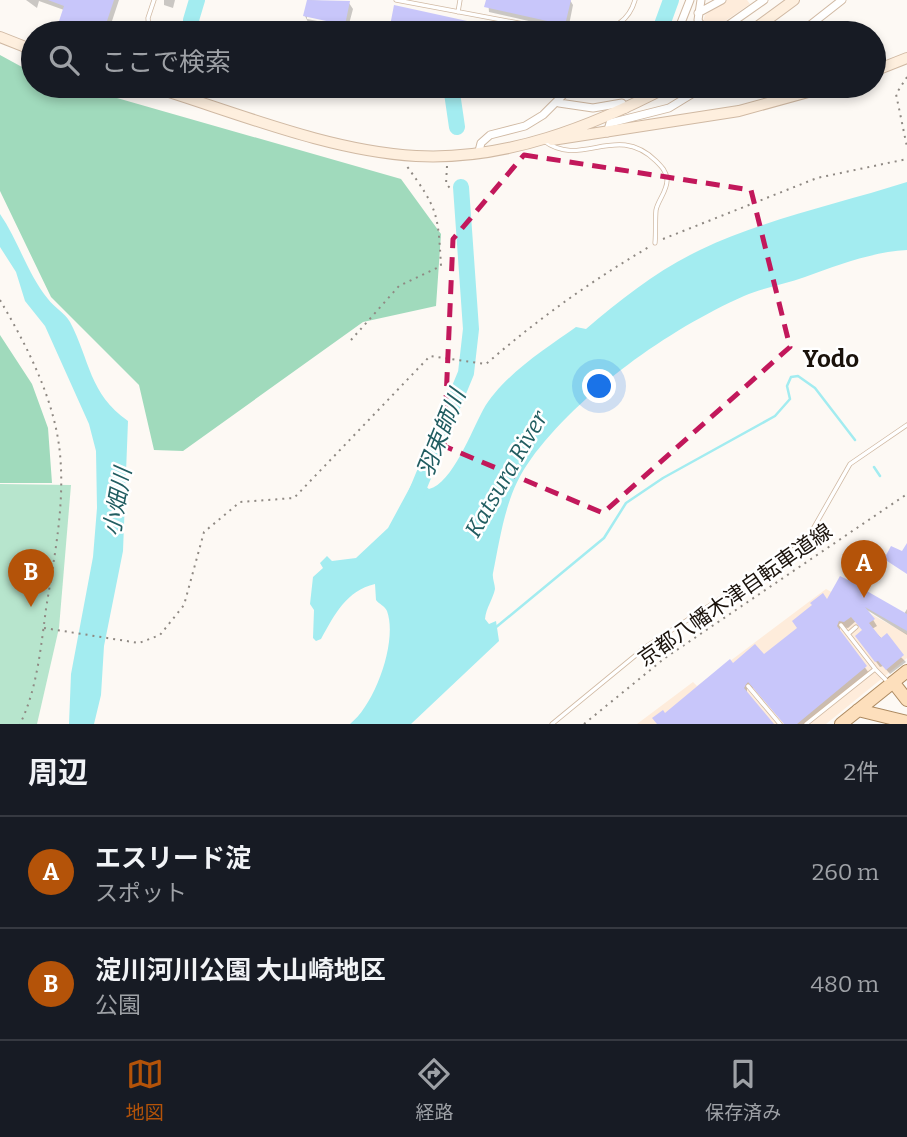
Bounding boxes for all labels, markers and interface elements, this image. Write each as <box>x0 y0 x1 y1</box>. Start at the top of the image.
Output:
search box <box>21 21 886 98</box>
icon: search <box>45 41 83 79</box>
text: ここで検索 <box>101 47 231 78</box>
district label: Yodo <box>803 345 859 373</box>
your location <box>582 369 616 403</box>
water label: 羽束師川 <box>411 382 472 481</box>
water label: Katsura River <box>459 404 554 542</box>
water label: 小畑川 <box>97 463 137 538</box>
street label: 京都八幡木津自転車道線 <box>633 518 837 672</box>
pin: A <box>841 540 887 598</box>
pin: B <box>8 549 54 607</box>
text: 周辺 <box>28 755 88 791</box>
text: 2件 <box>843 758 879 786</box>
text: エスリード淀 <box>95 843 251 874</box>
text: A <box>43 858 59 886</box>
text: 260 m <box>812 858 879 886</box>
text: スポット <box>95 879 187 907</box>
text: 淀川河川公園 大山崎地区 <box>95 955 386 986</box>
text: B <box>44 970 58 998</box>
text: 480 m <box>810 970 879 998</box>
text: 公園 <box>95 991 141 1019</box>
tab: 地図 <box>126 1055 164 1124</box>
tab: 経路 <box>415 1055 453 1124</box>
tab: 保存済み <box>705 1055 781 1124</box>

